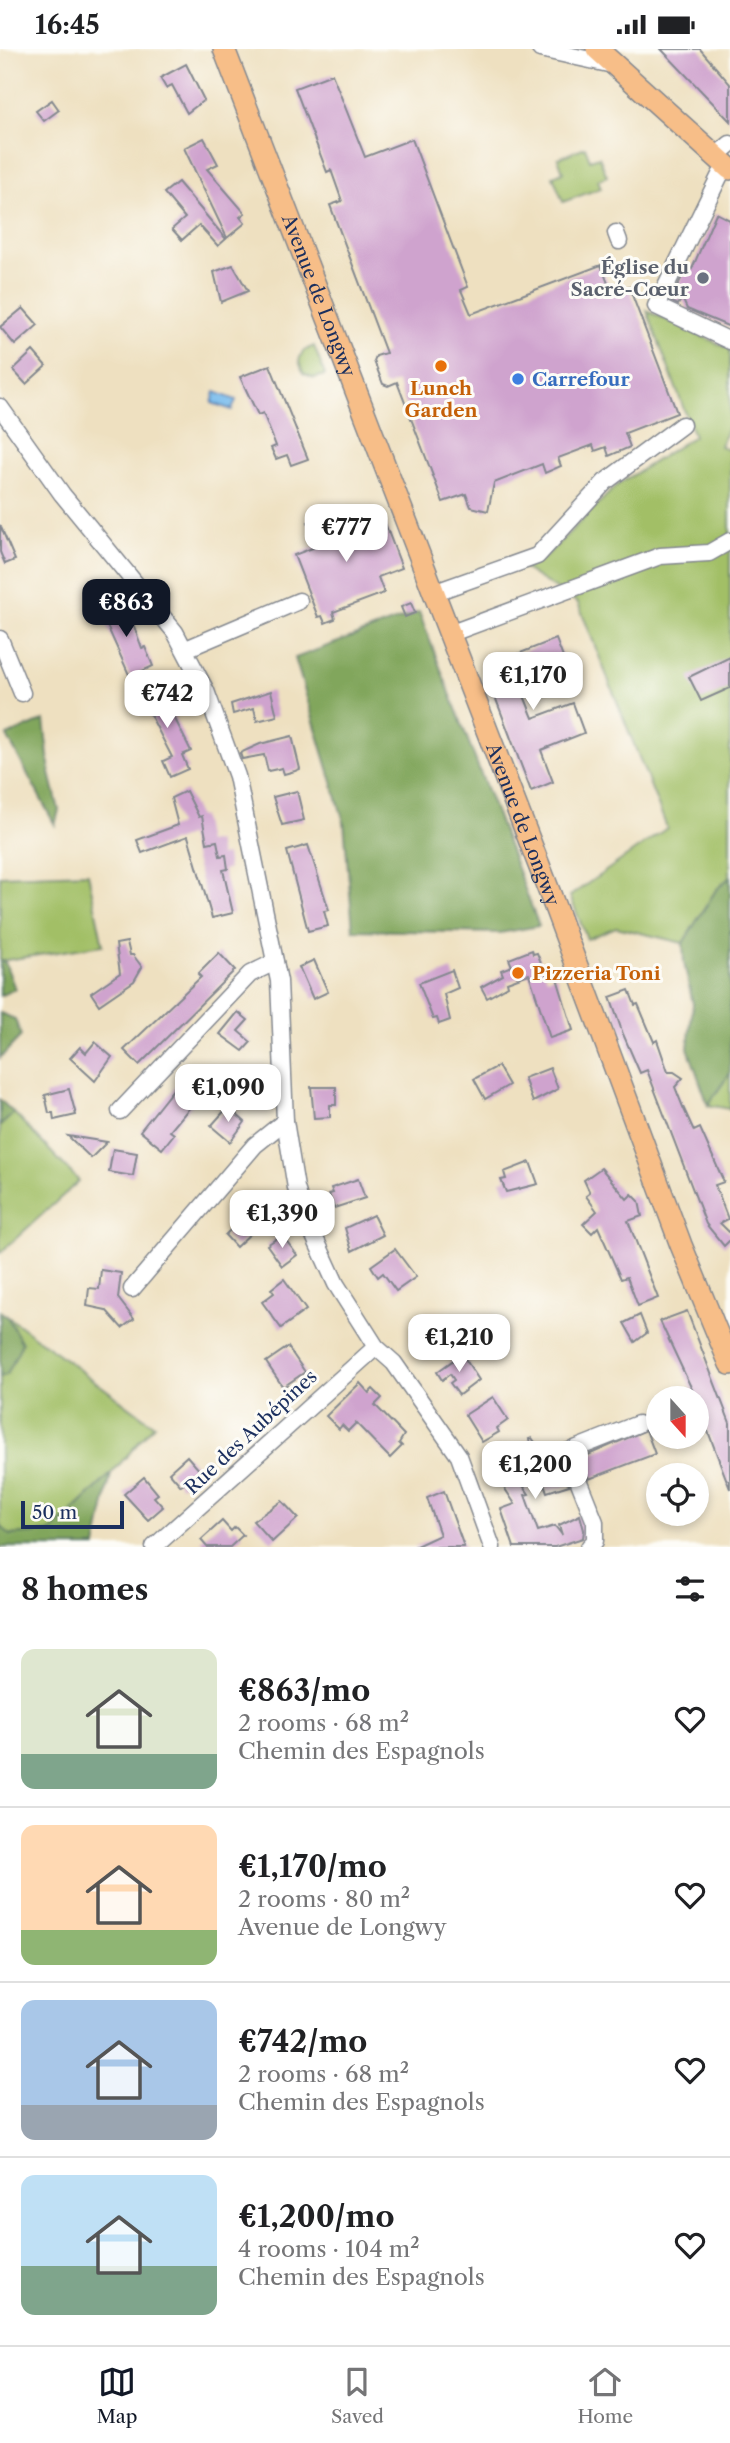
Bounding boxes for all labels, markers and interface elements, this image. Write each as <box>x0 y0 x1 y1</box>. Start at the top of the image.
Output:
text: 16:45 <box>35 9 100 41</box>
street label: Avenue de Longwy <box>277 210 361 380</box>
place label: Église du Sacré-Cœur <box>571 256 690 301</box>
marker: Église du Sacré-Cœur <box>695 270 711 286</box>
marker: Lunch Garden <box>433 358 449 374</box>
place label: Carrefour <box>532 368 630 391</box>
marker: Carrefour <box>510 371 526 387</box>
place label: Lunch Garden <box>404 377 478 422</box>
pin: €777 <box>305 505 387 564</box>
text: €777 <box>321 513 371 541</box>
pin: €863 <box>85 579 167 639</box>
text: €863 <box>98 588 154 616</box>
pin: €1,170 <box>476 653 590 712</box>
text: €1,170 <box>499 661 567 689</box>
pin: €742 <box>126 671 208 730</box>
text: €742 <box>140 679 194 707</box>
street label: Avenue de Longwy <box>481 739 565 909</box>
place label: Pizzeria Toni <box>532 962 661 985</box>
marker: Pizzeria Toni <box>510 965 526 981</box>
pin: €1,090 <box>171 1065 285 1124</box>
text: €1,090 <box>191 1073 265 1101</box>
pin: €1,390 <box>225 1191 339 1250</box>
text: €1,390 <box>246 1199 318 1227</box>
pin: €1,210 <box>402 1315 516 1374</box>
text: €1,210 <box>424 1323 494 1351</box>
street label: Rue des Aubépines <box>180 1365 322 1499</box>
north arrow <box>646 1386 709 1449</box>
map controls <box>646 1386 709 1526</box>
pin: €1,200 <box>478 1441 592 1501</box>
text: €1,200 <box>498 1450 572 1478</box>
button: locate <box>646 1463 709 1526</box>
scale bar <box>21 1498 124 1530</box>
text: 50 m <box>32 1501 77 1524</box>
icon: filters <box>671 1570 709 1608</box>
text: 8 homes <box>21 1571 148 1608</box>
text: €863/mo <box>238 1672 370 1709</box>
icon: home <box>77 1677 161 1761</box>
icon: heart <box>671 1700 709 1738</box>
text: 2 rooms · 68 m² <box>238 1709 409 1737</box>
text: Chemin des Espagnols <box>238 1737 485 1765</box>
text: €1,170/mo <box>238 1848 387 1885</box>
icon: home <box>77 1853 161 1937</box>
icon: heart <box>671 1876 709 1914</box>
text: 2 rooms · 80 m² <box>238 1885 410 1913</box>
text: Avenue de Longwy <box>238 1913 446 1941</box>
text: €742/mo <box>238 2023 367 2060</box>
icon: home <box>77 2028 161 2112</box>
icon: heart <box>671 2051 709 2089</box>
text: 2 rooms · 68 m² <box>238 2060 409 2088</box>
text: Chemin des Espagnols <box>238 2088 485 2116</box>
text: €1,200/mo <box>238 2198 394 2235</box>
icon: home <box>77 2203 161 2287</box>
icon: heart <box>671 2226 709 2264</box>
text: 4 rooms · 104 m² <box>238 2235 420 2263</box>
text: Chemin des Espagnols <box>238 2263 485 2291</box>
tab: Map <box>97 2363 138 2428</box>
tab: Saved <box>331 2363 384 2428</box>
tab: Home <box>577 2363 633 2428</box>

